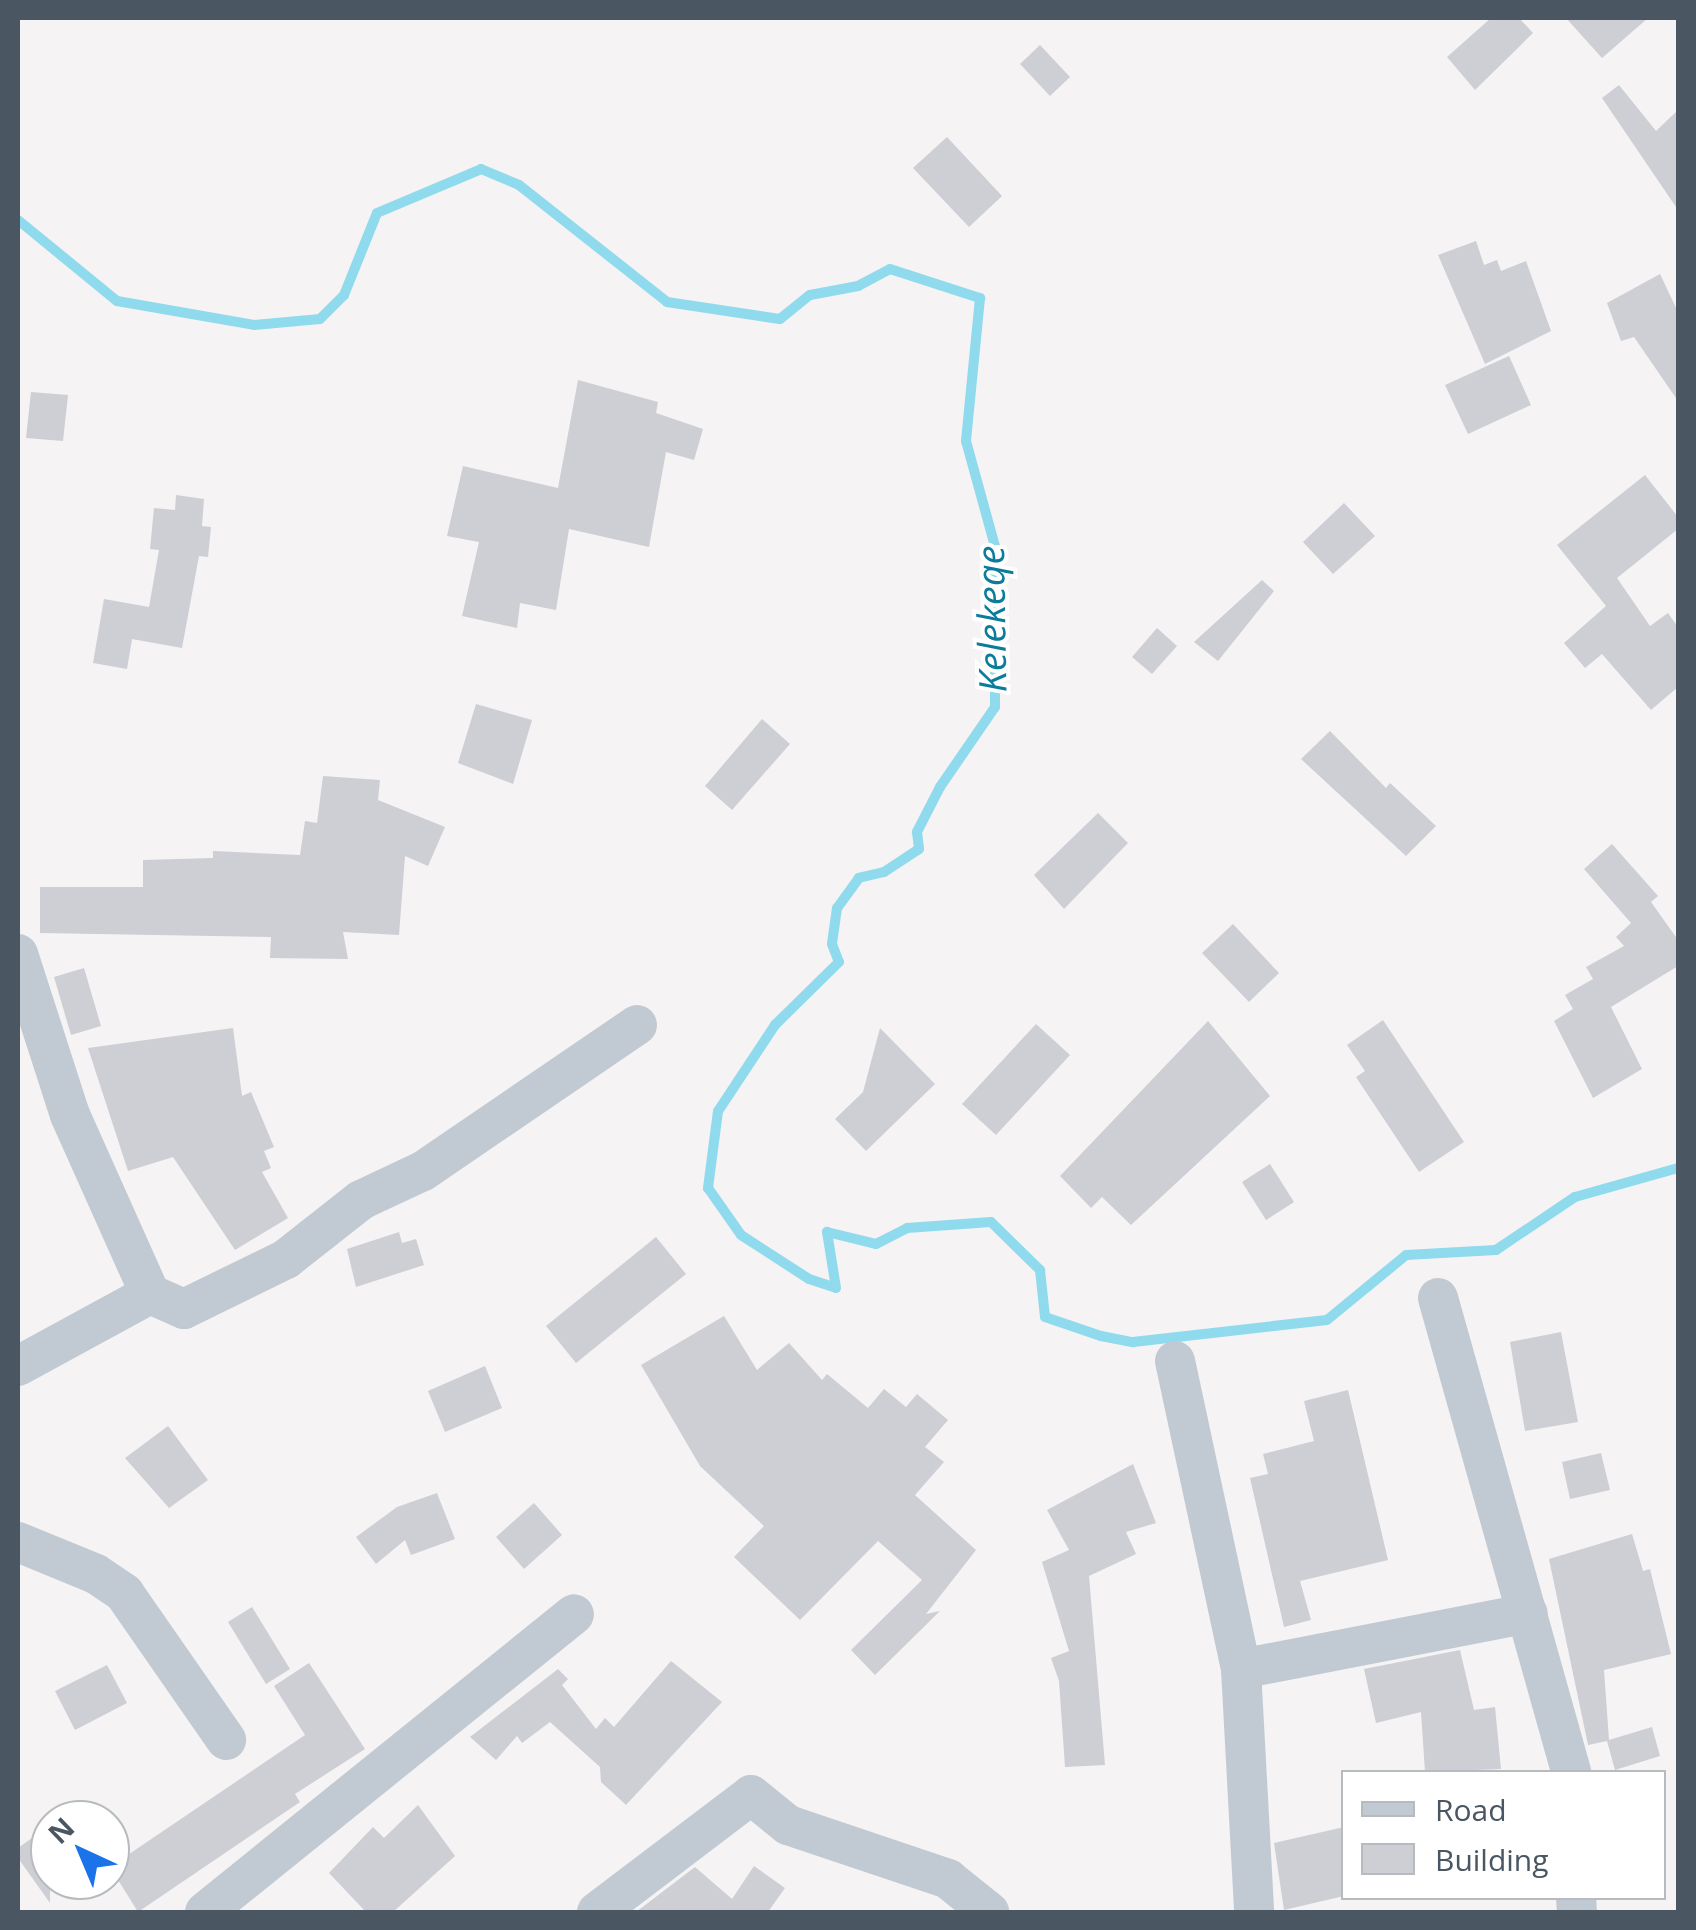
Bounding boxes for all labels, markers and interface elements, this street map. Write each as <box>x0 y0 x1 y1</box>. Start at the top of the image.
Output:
water label: Kelekeqe <box>967 545 1015 693</box>
legend <box>1341 1770 1666 1900</box>
text: Road <box>1435 1789 1507 1830</box>
north arrow <box>30 1800 130 1900</box>
text: N <box>39 1808 82 1851</box>
text: Building <box>1435 1839 1549 1880</box>

